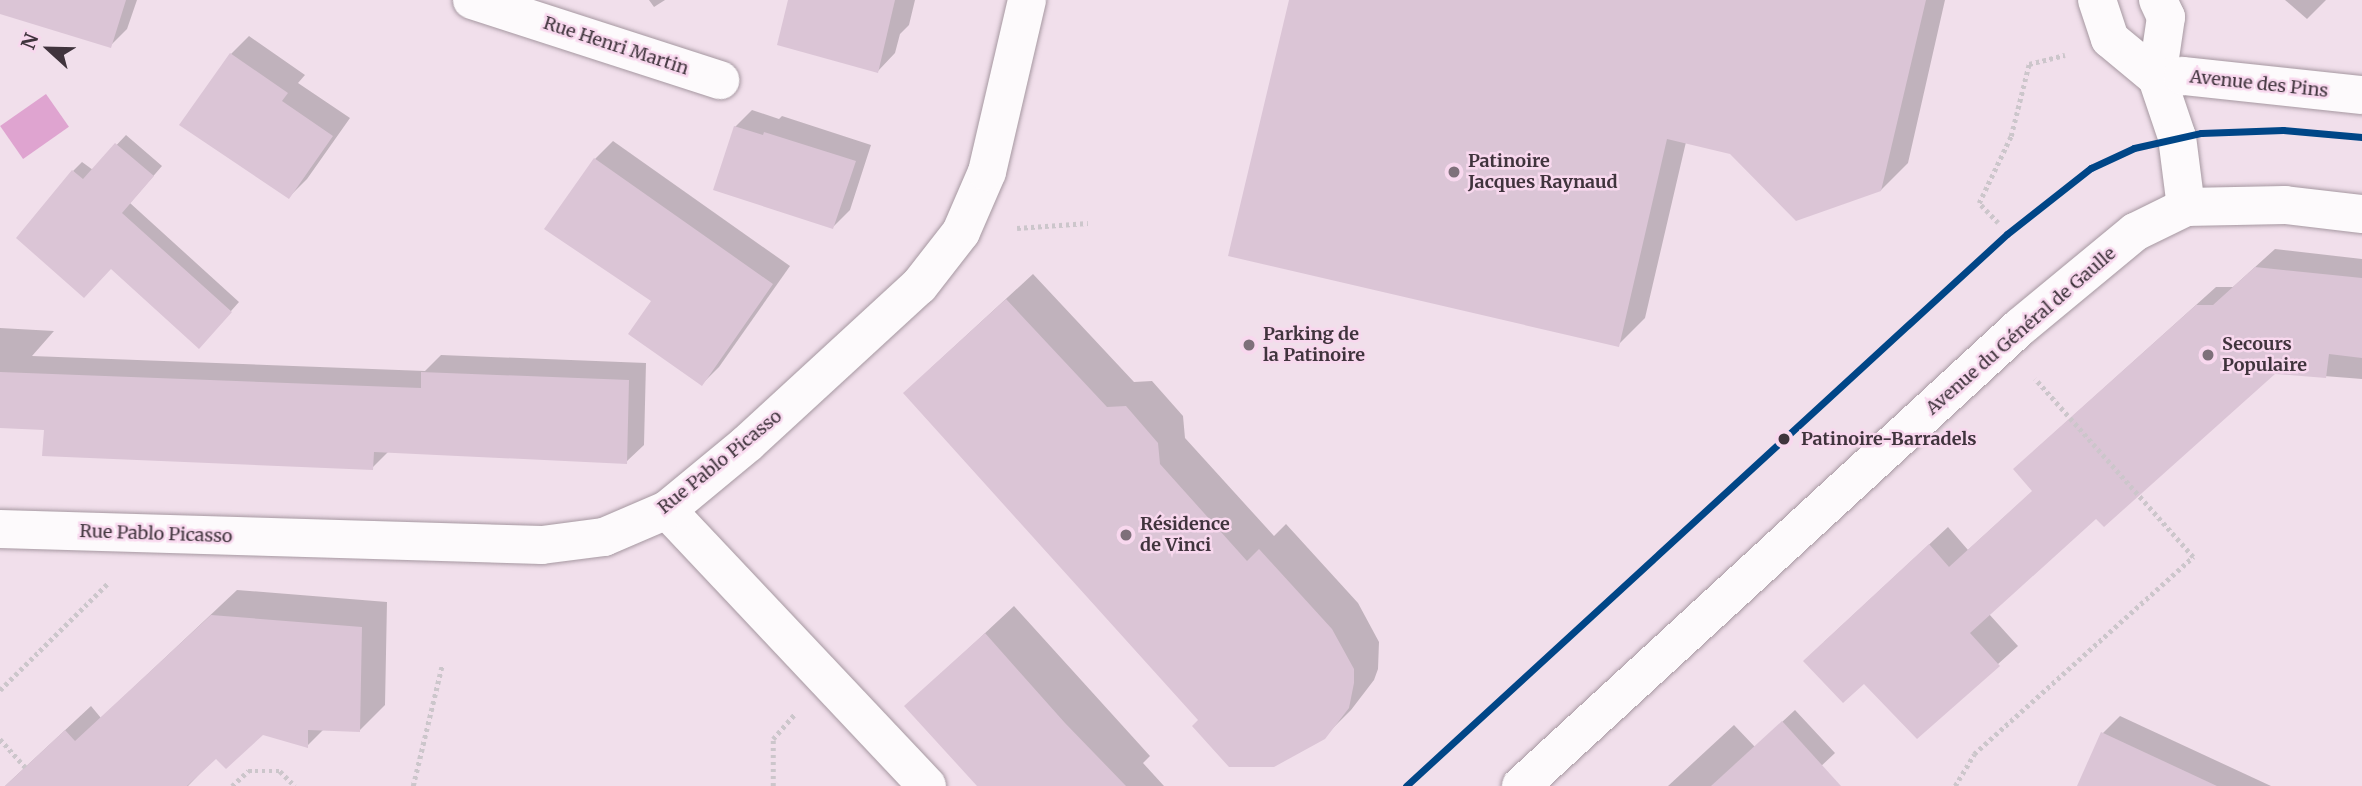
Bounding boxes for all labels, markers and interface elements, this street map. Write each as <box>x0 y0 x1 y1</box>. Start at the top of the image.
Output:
street label: Rue Henri Martin <box>541 12 691 80</box>
north arrow <box>14 14 84 84</box>
text: N <box>16 30 43 53</box>
street label: Avenue des Pins <box>2189 66 2329 102</box>
place label: Patinoire Jacques Raynaud <box>1468 151 1618 194</box>
marker: Patinoire Jacques Raynaud <box>1446 164 1462 180</box>
street label: Avenue du Général de Gaulle <box>1922 243 2120 419</box>
place label: Parking de la Patinoire <box>1263 324 1365 366</box>
place label: Secours Populaire <box>2222 334 2307 376</box>
marker: Parking de la Patinoire <box>1241 337 1257 353</box>
marker: Secours Populaire <box>2200 347 2216 363</box>
street label: Rue Pablo Picasso <box>654 405 786 519</box>
marker: Patinoire-Barradels <box>1773 428 1795 450</box>
place label: Patinoire-Barradels <box>1801 428 1977 450</box>
place label: Résidence de Vinci <box>1140 514 1230 556</box>
street label: Rue Pablo Picasso <box>79 521 233 547</box>
marker: Résidence de Vinci <box>1118 527 1134 543</box>

